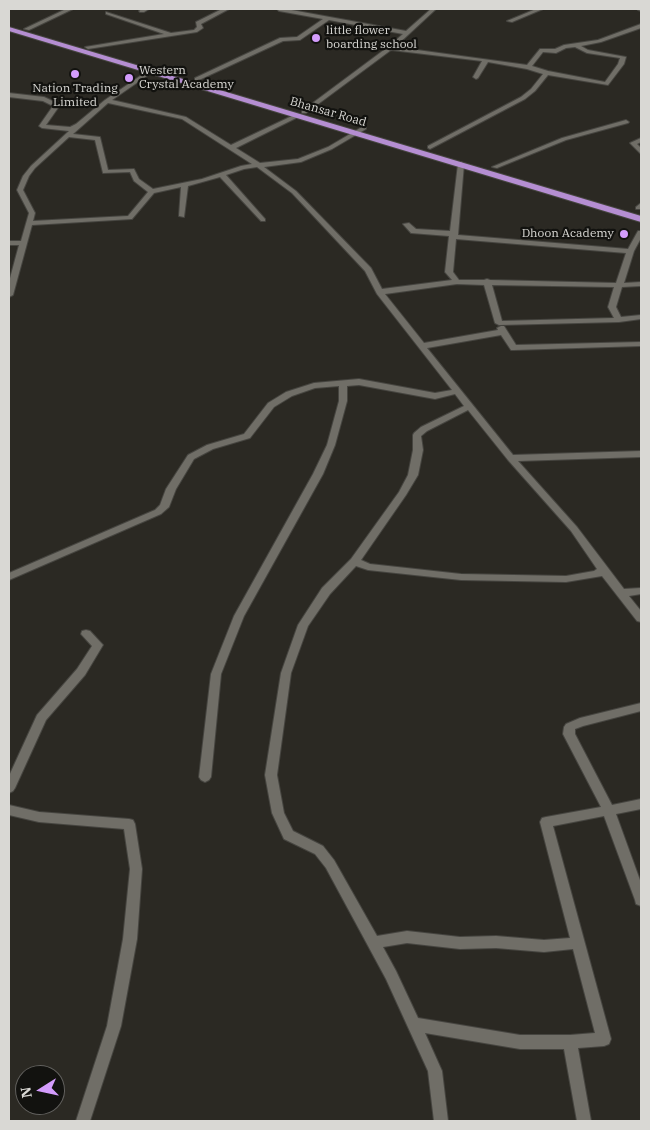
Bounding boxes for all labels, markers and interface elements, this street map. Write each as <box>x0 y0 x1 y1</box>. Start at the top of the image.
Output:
place label: little flower boarding school <box>326 24 417 52</box>
marker: little flower boarding school <box>310 32 322 44</box>
place label: Western Crystal Academy <box>139 64 234 92</box>
marker: Nation Trading Limited <box>69 68 81 80</box>
marker: Western Crystal Academy <box>123 72 135 84</box>
place label: Nation Trading Limited <box>32 82 118 110</box>
street label: Bhansar Road <box>288 94 368 130</box>
place label: Dhoon Academy <box>522 227 614 241</box>
marker: Dhoon Academy <box>618 228 630 240</box>
north arrow <box>15 1065 65 1115</box>
text: N <box>16 1085 36 1099</box>

